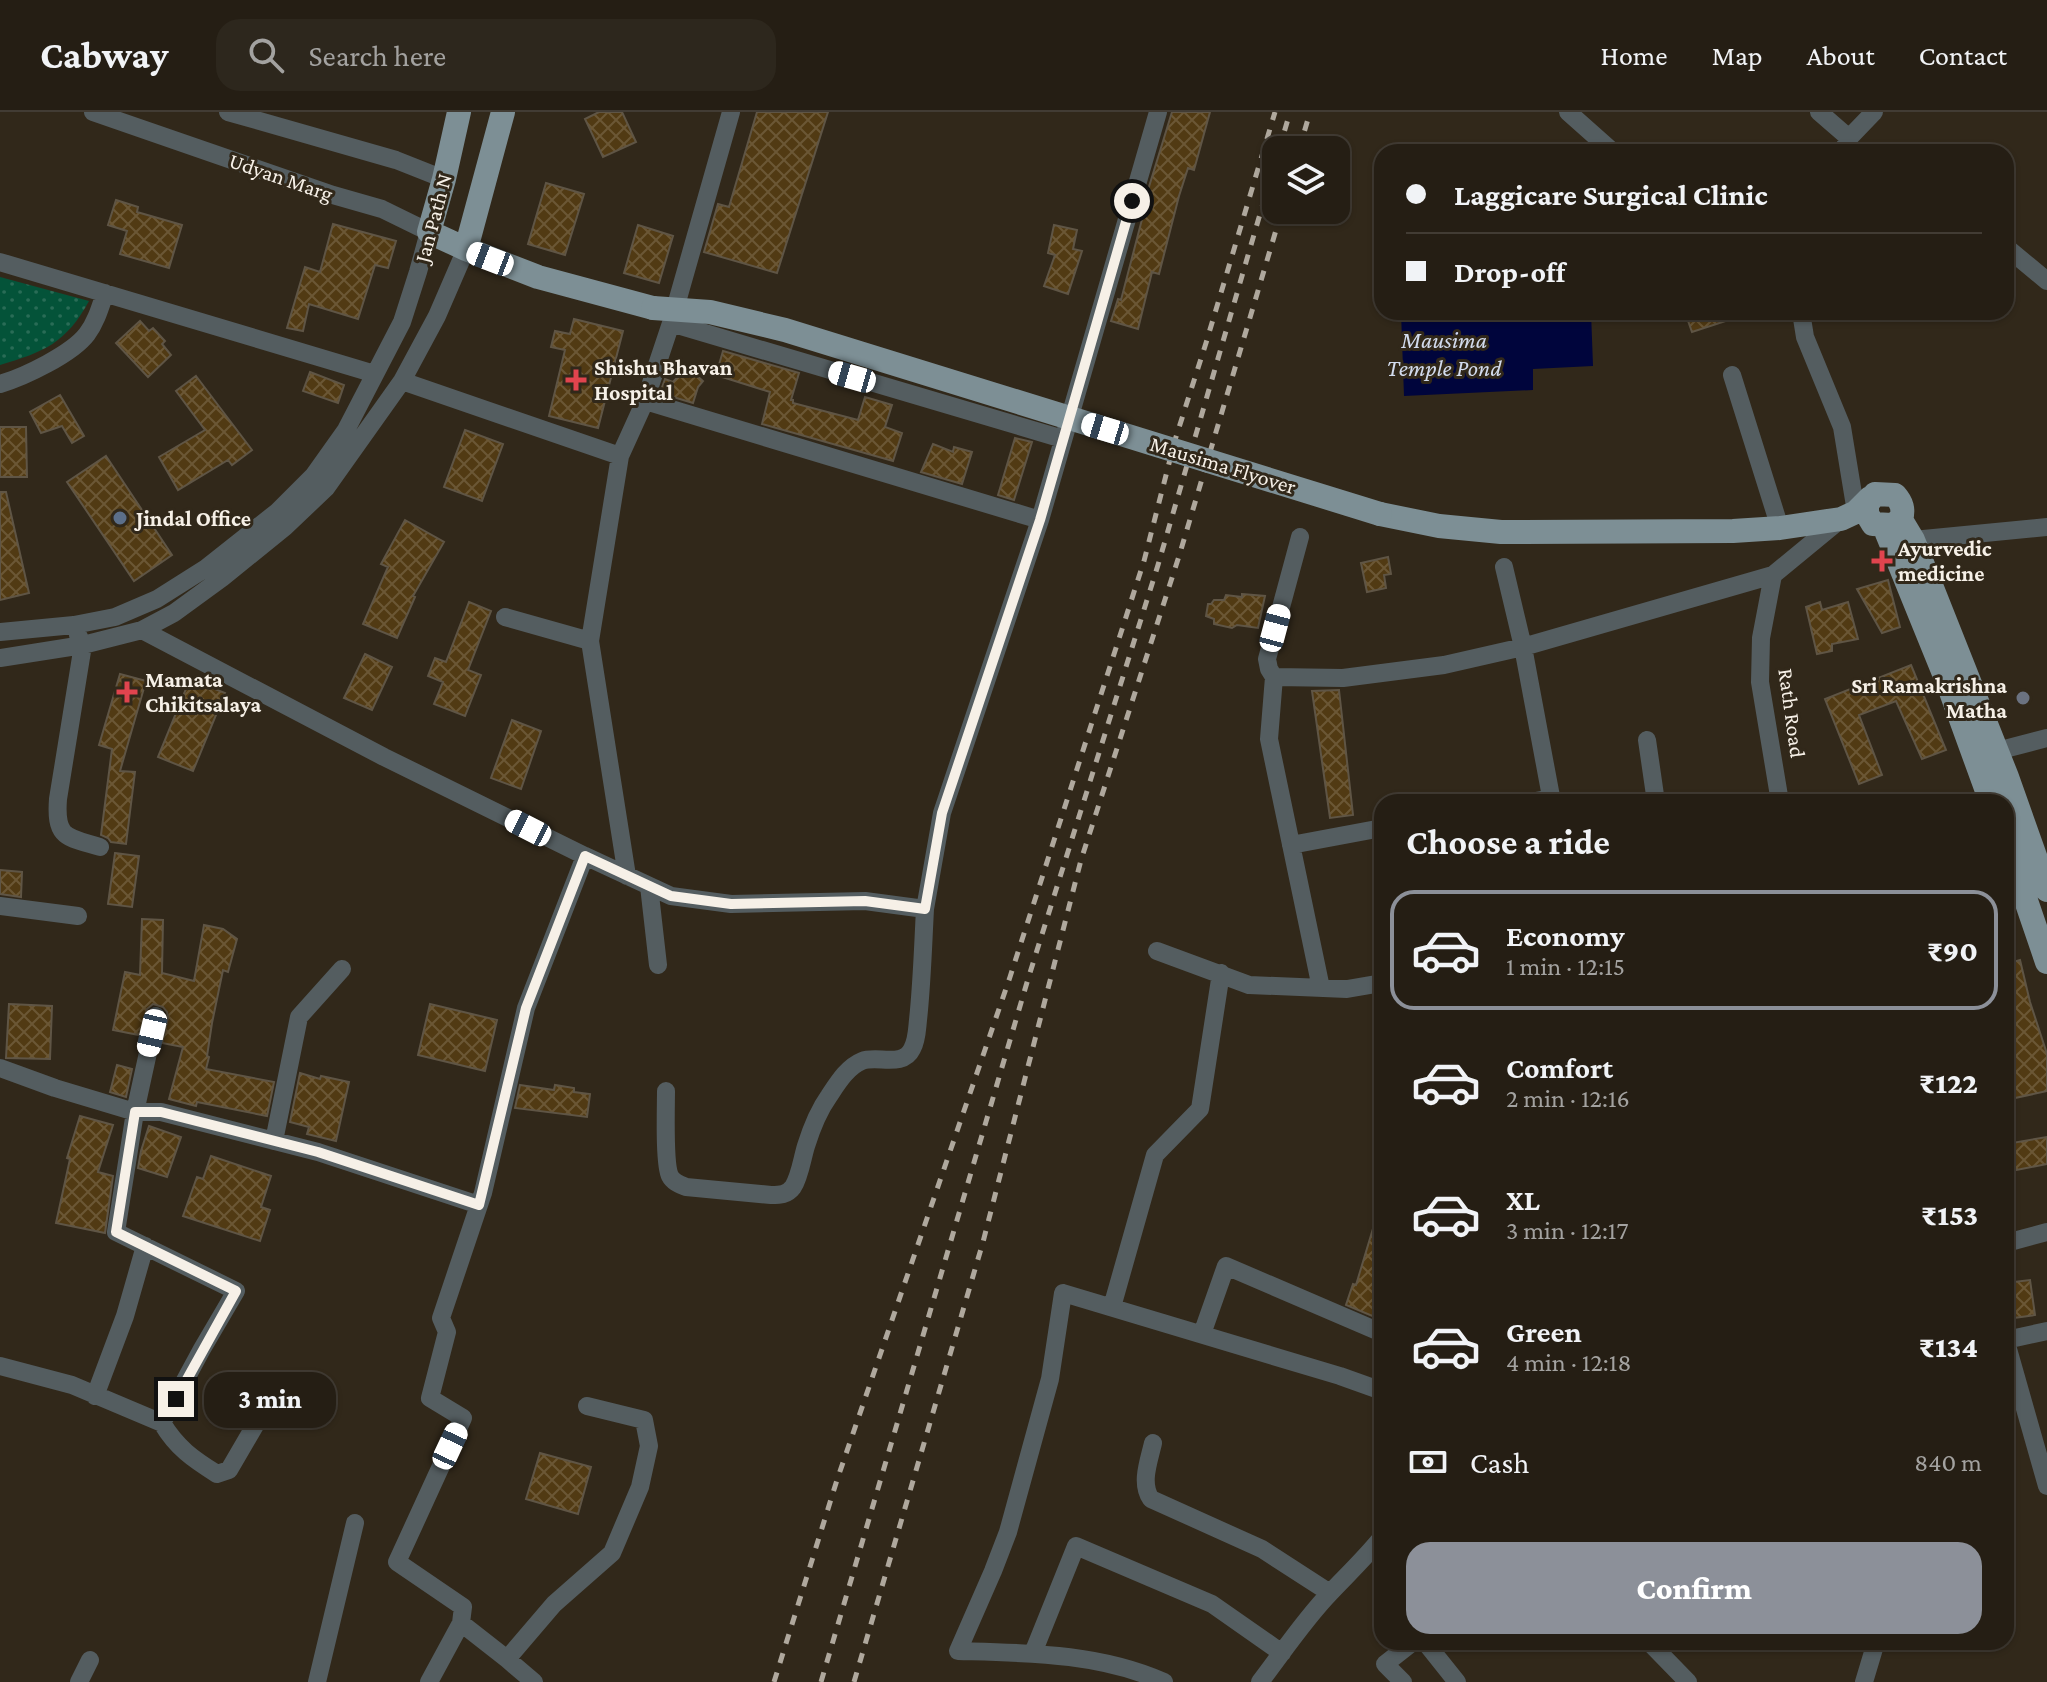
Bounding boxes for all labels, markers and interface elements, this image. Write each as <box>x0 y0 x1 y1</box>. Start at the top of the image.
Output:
search box <box>216 19 776 91</box>
icon: search <box>244 33 288 77</box>
text: Cabway <box>40 34 168 76</box>
text: Search here <box>308 39 446 72</box>
text: Home <box>1601 40 1668 71</box>
text: Map <box>1712 40 1763 71</box>
text: About <box>1807 40 1875 71</box>
text: Contact <box>1919 40 2007 71</box>
map controls <box>1262 136 1350 224</box>
button: layers <box>1262 136 1350 224</box>
street label: Udyan Marg <box>226 148 337 207</box>
street label: Jan Path N <box>409 171 457 267</box>
text: Laggicare Surgical Clinic <box>1454 178 1768 211</box>
route start <box>1114 183 1150 219</box>
car <box>463 239 517 279</box>
text: Drop-off <box>1454 255 1565 288</box>
water label: Mausima Temple Pond <box>1387 326 1502 381</box>
place label: Shishu Bhavan Hospital <box>594 355 733 405</box>
car <box>826 359 878 395</box>
marker: Shishu Bhavan Hospital <box>565 369 587 391</box>
car <box>1079 411 1131 447</box>
street label: Mausima Flyover <box>1147 431 1299 499</box>
place label: Jindal Office <box>134 506 251 531</box>
marker: Jindal Office <box>111 509 129 527</box>
place label: Ayurvedic medicine <box>1897 536 1992 586</box>
marker: Ayurvedic medicine <box>1873 552 1891 570</box>
car <box>1257 602 1293 654</box>
place label: Mamata Chikitsalaya <box>145 667 262 717</box>
street label: Rath Road <box>1773 667 1811 760</box>
place label: Sri Ramakrishna Matha <box>1851 673 2007 723</box>
marker: Mamata Chikitsalaya <box>116 681 138 703</box>
marker: Sri Ramakrishna Matha <box>2014 689 2032 707</box>
car <box>501 806 555 850</box>
text: Choose a ride <box>1406 822 1610 862</box>
icon: car <box>1410 914 1482 986</box>
text: Economy <box>1506 919 1625 952</box>
text: ₹90 <box>1927 934 1978 967</box>
text: 1 min · 12:15 <box>1506 952 1625 981</box>
car <box>135 1007 169 1059</box>
icon: car <box>1410 1046 1482 1118</box>
text: Comfort <box>1506 1051 1613 1084</box>
text: ₹122 <box>1919 1066 1978 1099</box>
text: 2 min · 12:16 <box>1506 1084 1630 1113</box>
icon: car <box>1410 1178 1482 1250</box>
text: XL <box>1506 1183 1540 1216</box>
text: ₹153 <box>1921 1198 1978 1231</box>
text: 3 min · 12:17 <box>1506 1216 1628 1245</box>
icon: car <box>1410 1310 1482 1382</box>
text: Green <box>1506 1315 1582 1348</box>
text: ₹134 <box>1919 1330 1978 1363</box>
text: 4 min · 12:18 <box>1506 1348 1631 1377</box>
callout: 3 min <box>204 1371 336 1427</box>
route end <box>158 1381 194 1417</box>
text: 3 min <box>238 1385 302 1414</box>
car <box>429 1419 471 1473</box>
icon: cash <box>1406 1440 1450 1484</box>
text: Cash <box>1470 1446 1529 1479</box>
text: 840 m <box>1914 1448 1982 1477</box>
button: Confirm <box>1406 1542 1982 1634</box>

